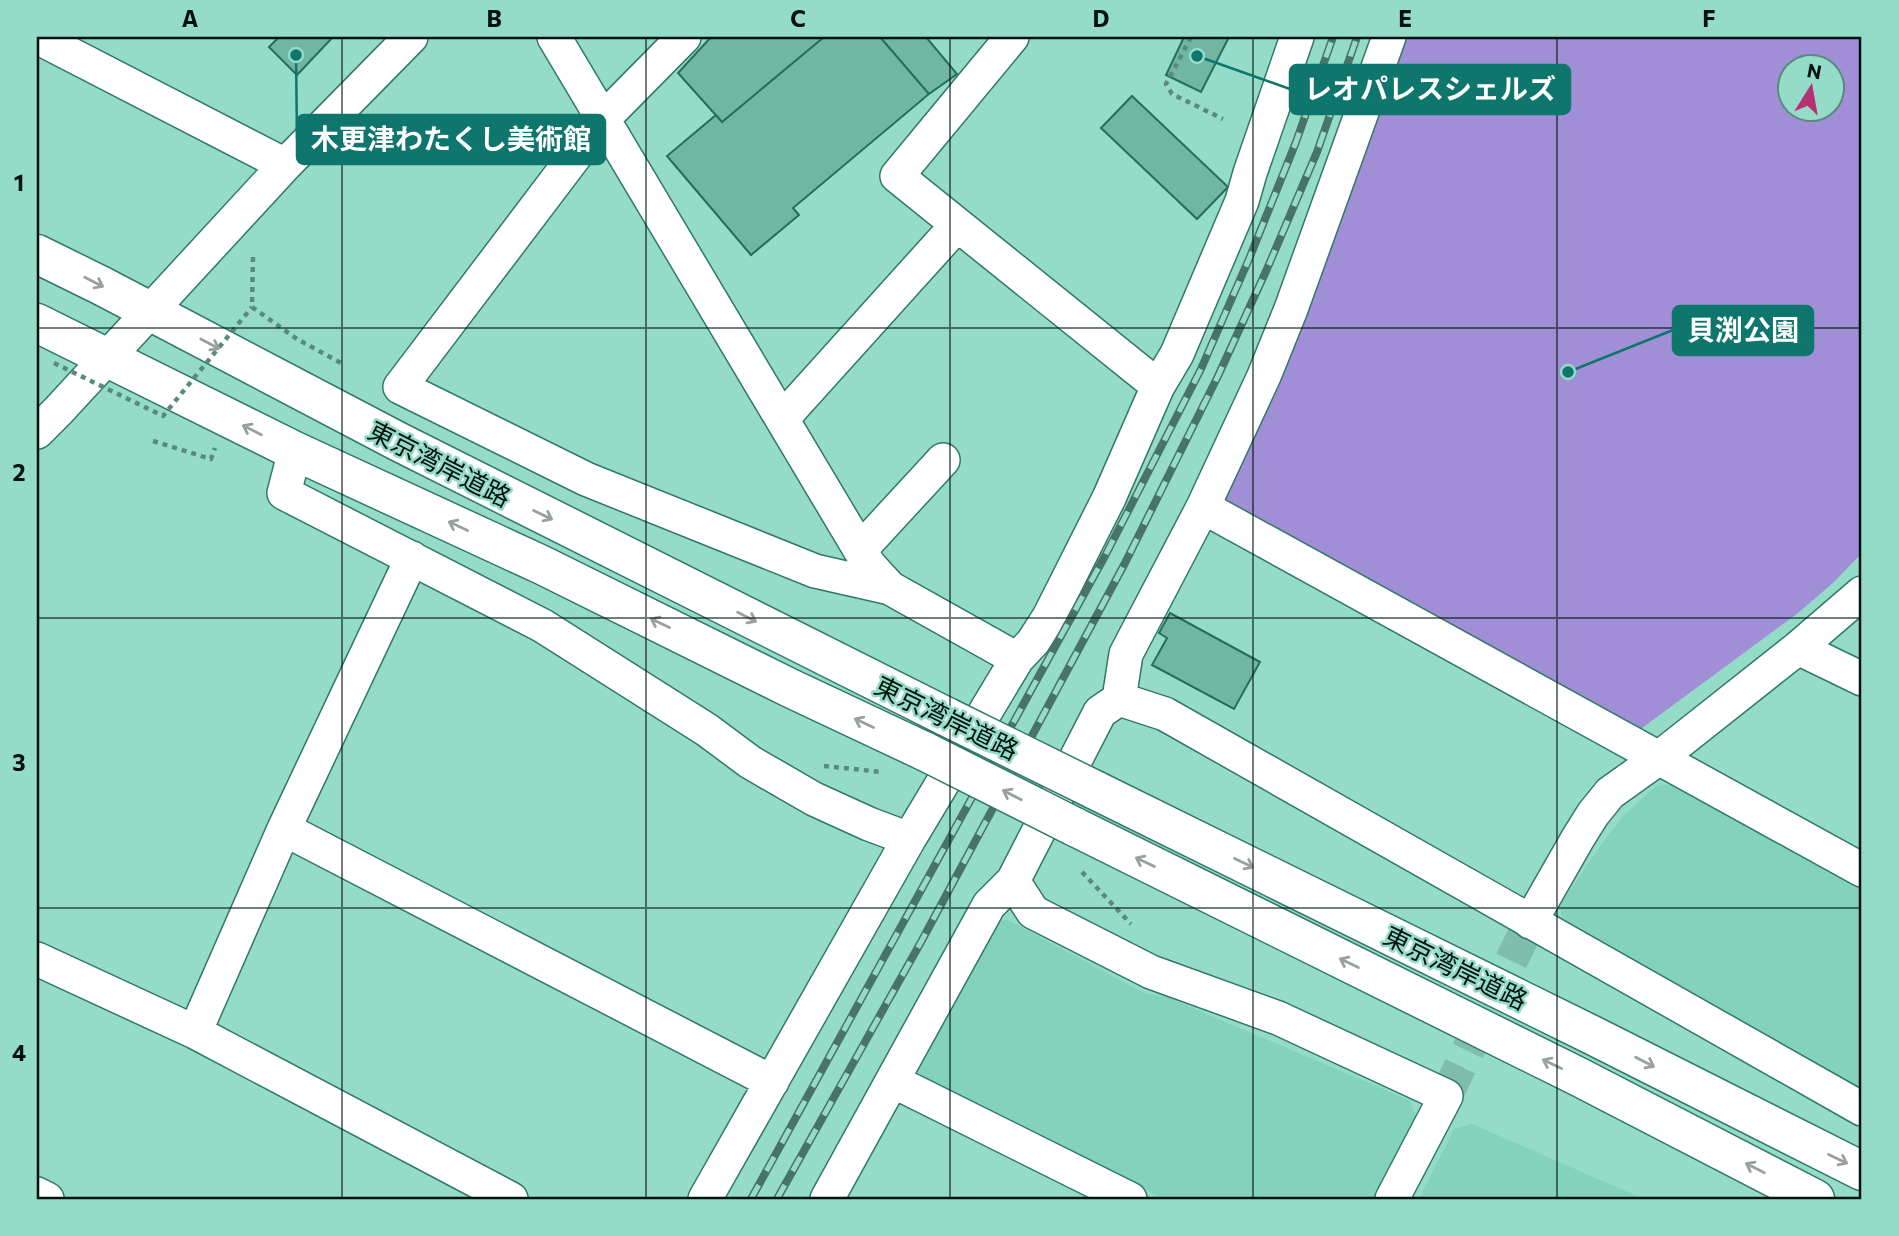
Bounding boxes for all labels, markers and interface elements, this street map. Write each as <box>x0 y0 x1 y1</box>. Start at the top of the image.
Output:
text: A <box>182 4 199 32</box>
text: B <box>486 4 502 32</box>
text: C <box>790 4 806 32</box>
text: D <box>1093 4 1110 32</box>
text: E <box>1398 4 1412 32</box>
text: F <box>1702 4 1716 32</box>
north arrow <box>1776 52 1846 122</box>
text: N <box>1805 58 1824 83</box>
callout: レオパレスシェルズ <box>1290 65 1570 114</box>
text: レオパレスシェルズ <box>1304 71 1556 105</box>
callout: 木更津わたくし美術館 <box>297 115 605 164</box>
text: 木更津わたくし美術館 <box>311 121 591 155</box>
text: 1 <box>14 168 24 196</box>
one-way arrow <box>83 276 104 290</box>
callout: 貝渕公園 <box>1673 306 1813 355</box>
text: 貝渕公園 <box>1687 312 1799 346</box>
one-way arrow <box>199 337 220 351</box>
street label: 東京湾岸道路 <box>363 414 517 512</box>
one-way arrow <box>242 422 263 436</box>
text: 2 <box>12 458 26 486</box>
one-way arrow <box>532 508 553 522</box>
one-way arrow <box>448 519 469 532</box>
one-way arrow <box>736 610 757 624</box>
one-way arrow <box>650 615 671 629</box>
street label: 東京湾岸道路 <box>870 669 1024 765</box>
one-way arrow <box>854 716 875 729</box>
text: 3 <box>12 748 26 776</box>
one-way arrow <box>1002 788 1023 802</box>
one-way arrow <box>1135 854 1156 868</box>
one-way arrow <box>1233 857 1254 871</box>
street label: 東京湾岸道路 <box>1379 919 1533 1015</box>
one-way arrow <box>1339 955 1360 969</box>
text: 4 <box>12 1038 26 1066</box>
one-way arrow <box>1634 1055 1655 1069</box>
one-way arrow <box>1543 1056 1563 1070</box>
one-way arrow <box>1827 1152 1848 1166</box>
one-way arrow <box>1745 1161 1766 1174</box>

